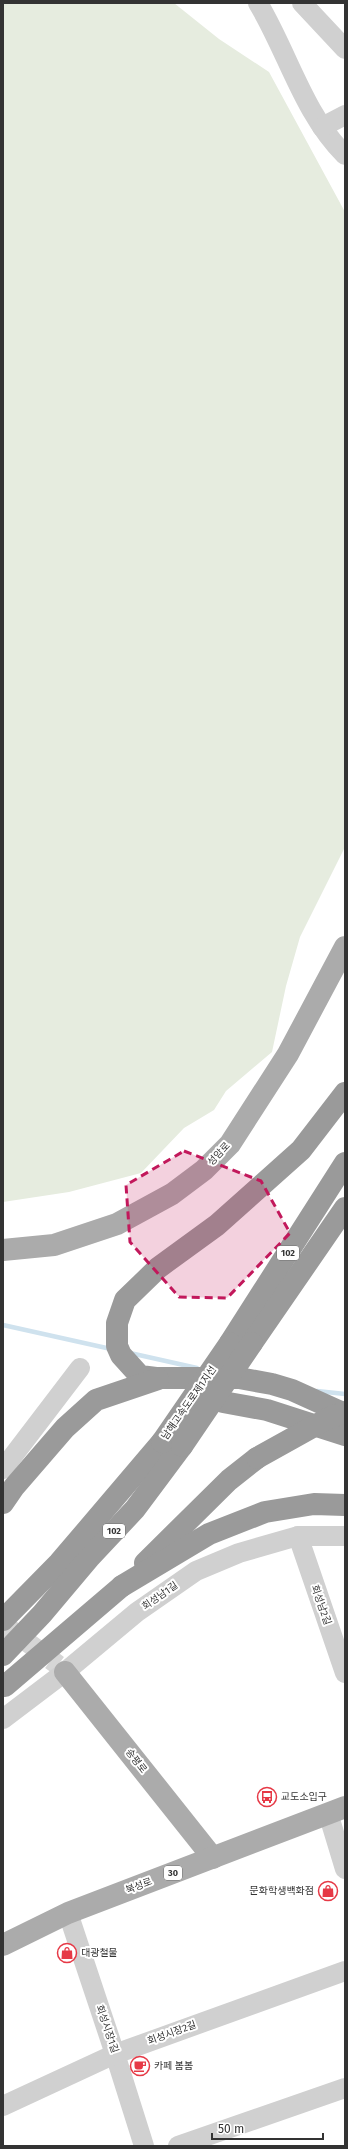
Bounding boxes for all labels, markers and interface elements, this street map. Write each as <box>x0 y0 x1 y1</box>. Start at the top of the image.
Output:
street label: 성암로 <box>205 1140 233 1168</box>
road number: 102 <box>277 1246 299 1260</box>
street label: 남해고속도로제1지선 <box>159 1364 219 1442</box>
road number: 102 <box>103 1524 125 1538</box>
street label: 회성남1길 <box>140 1579 180 1613</box>
street label: 회성남2길 <box>309 1583 333 1627</box>
street label: 송평로 <box>123 1746 149 1776</box>
bus stop icon: 교도소입구 <box>256 1786 278 1808</box>
place label: 교도소입구 <box>281 1791 327 1803</box>
road number: 30 <box>164 1866 182 1880</box>
street label: 북성로 <box>124 1875 154 1897</box>
shop icon: 문화학생백화점 <box>317 1880 339 1902</box>
place label: 문화학생백화점 <box>250 1885 314 1897</box>
shop icon: 대광철물 <box>56 1942 78 1964</box>
place label: 대광철물 <box>81 1947 118 1959</box>
street label: 회성시장1길 <box>93 2003 121 2055</box>
street label: 회성시장2길 <box>146 2019 198 2047</box>
cafe icon: 카페 봄봄 <box>129 2055 151 2077</box>
place label: 카페 봄봄 <box>154 2060 193 2072</box>
scale bar <box>212 2115 323 2141</box>
text: 50 m <box>218 2122 244 2136</box>

